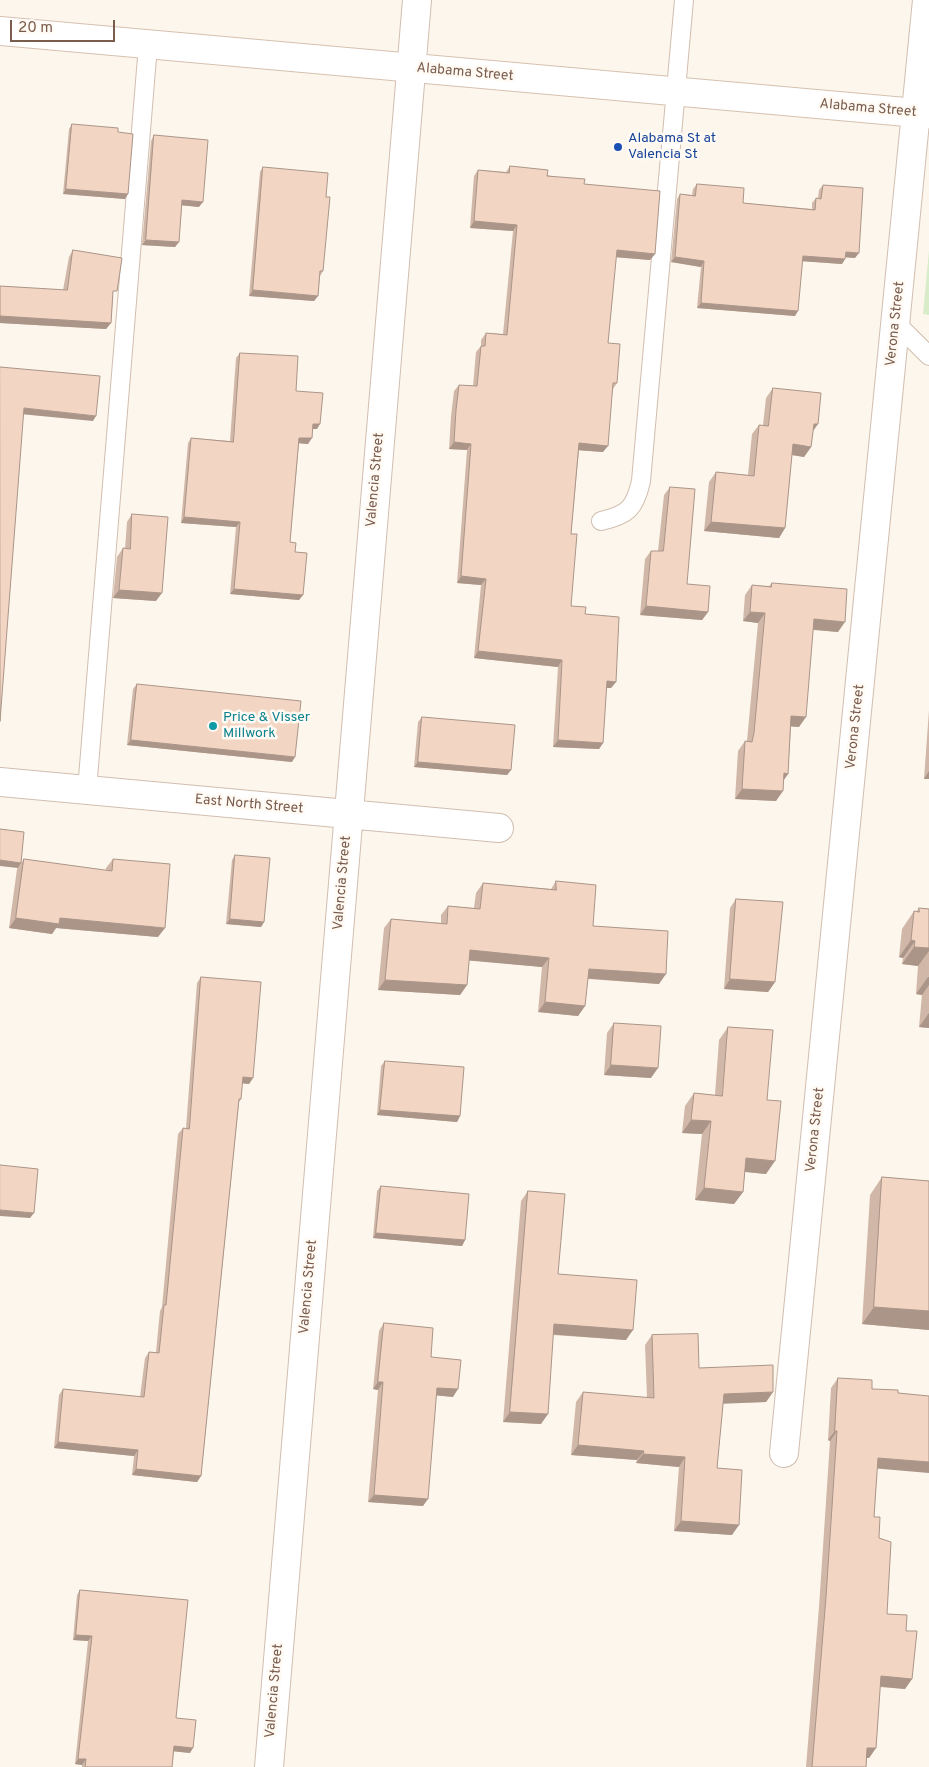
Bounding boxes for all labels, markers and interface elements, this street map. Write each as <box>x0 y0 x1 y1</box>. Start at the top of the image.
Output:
scale bar <box>12 10 118 42</box>
text: 20 m <box>18 19 53 38</box>
street label: Alabama Street <box>416 60 514 86</box>
street label: Alabama Street <box>819 96 917 122</box>
place label: Alabama St at Valencia St <box>628 131 716 164</box>
marker: Alabama St at Valencia St <box>612 141 624 153</box>
street label: Verona Street <box>883 281 909 367</box>
street label: Valencia Street <box>364 432 388 528</box>
street label: Verona Street <box>843 684 869 770</box>
place label: Price & Visser Millwork <box>223 710 310 742</box>
marker: Price & Visser Millwork <box>207 720 219 732</box>
street label: East North Street <box>194 792 304 818</box>
street label: Valencia Street <box>331 835 355 931</box>
street label: Verona Street <box>803 1087 829 1173</box>
street label: Valencia Street <box>297 1239 321 1335</box>
street label: Valencia Street <box>263 1643 287 1739</box>

